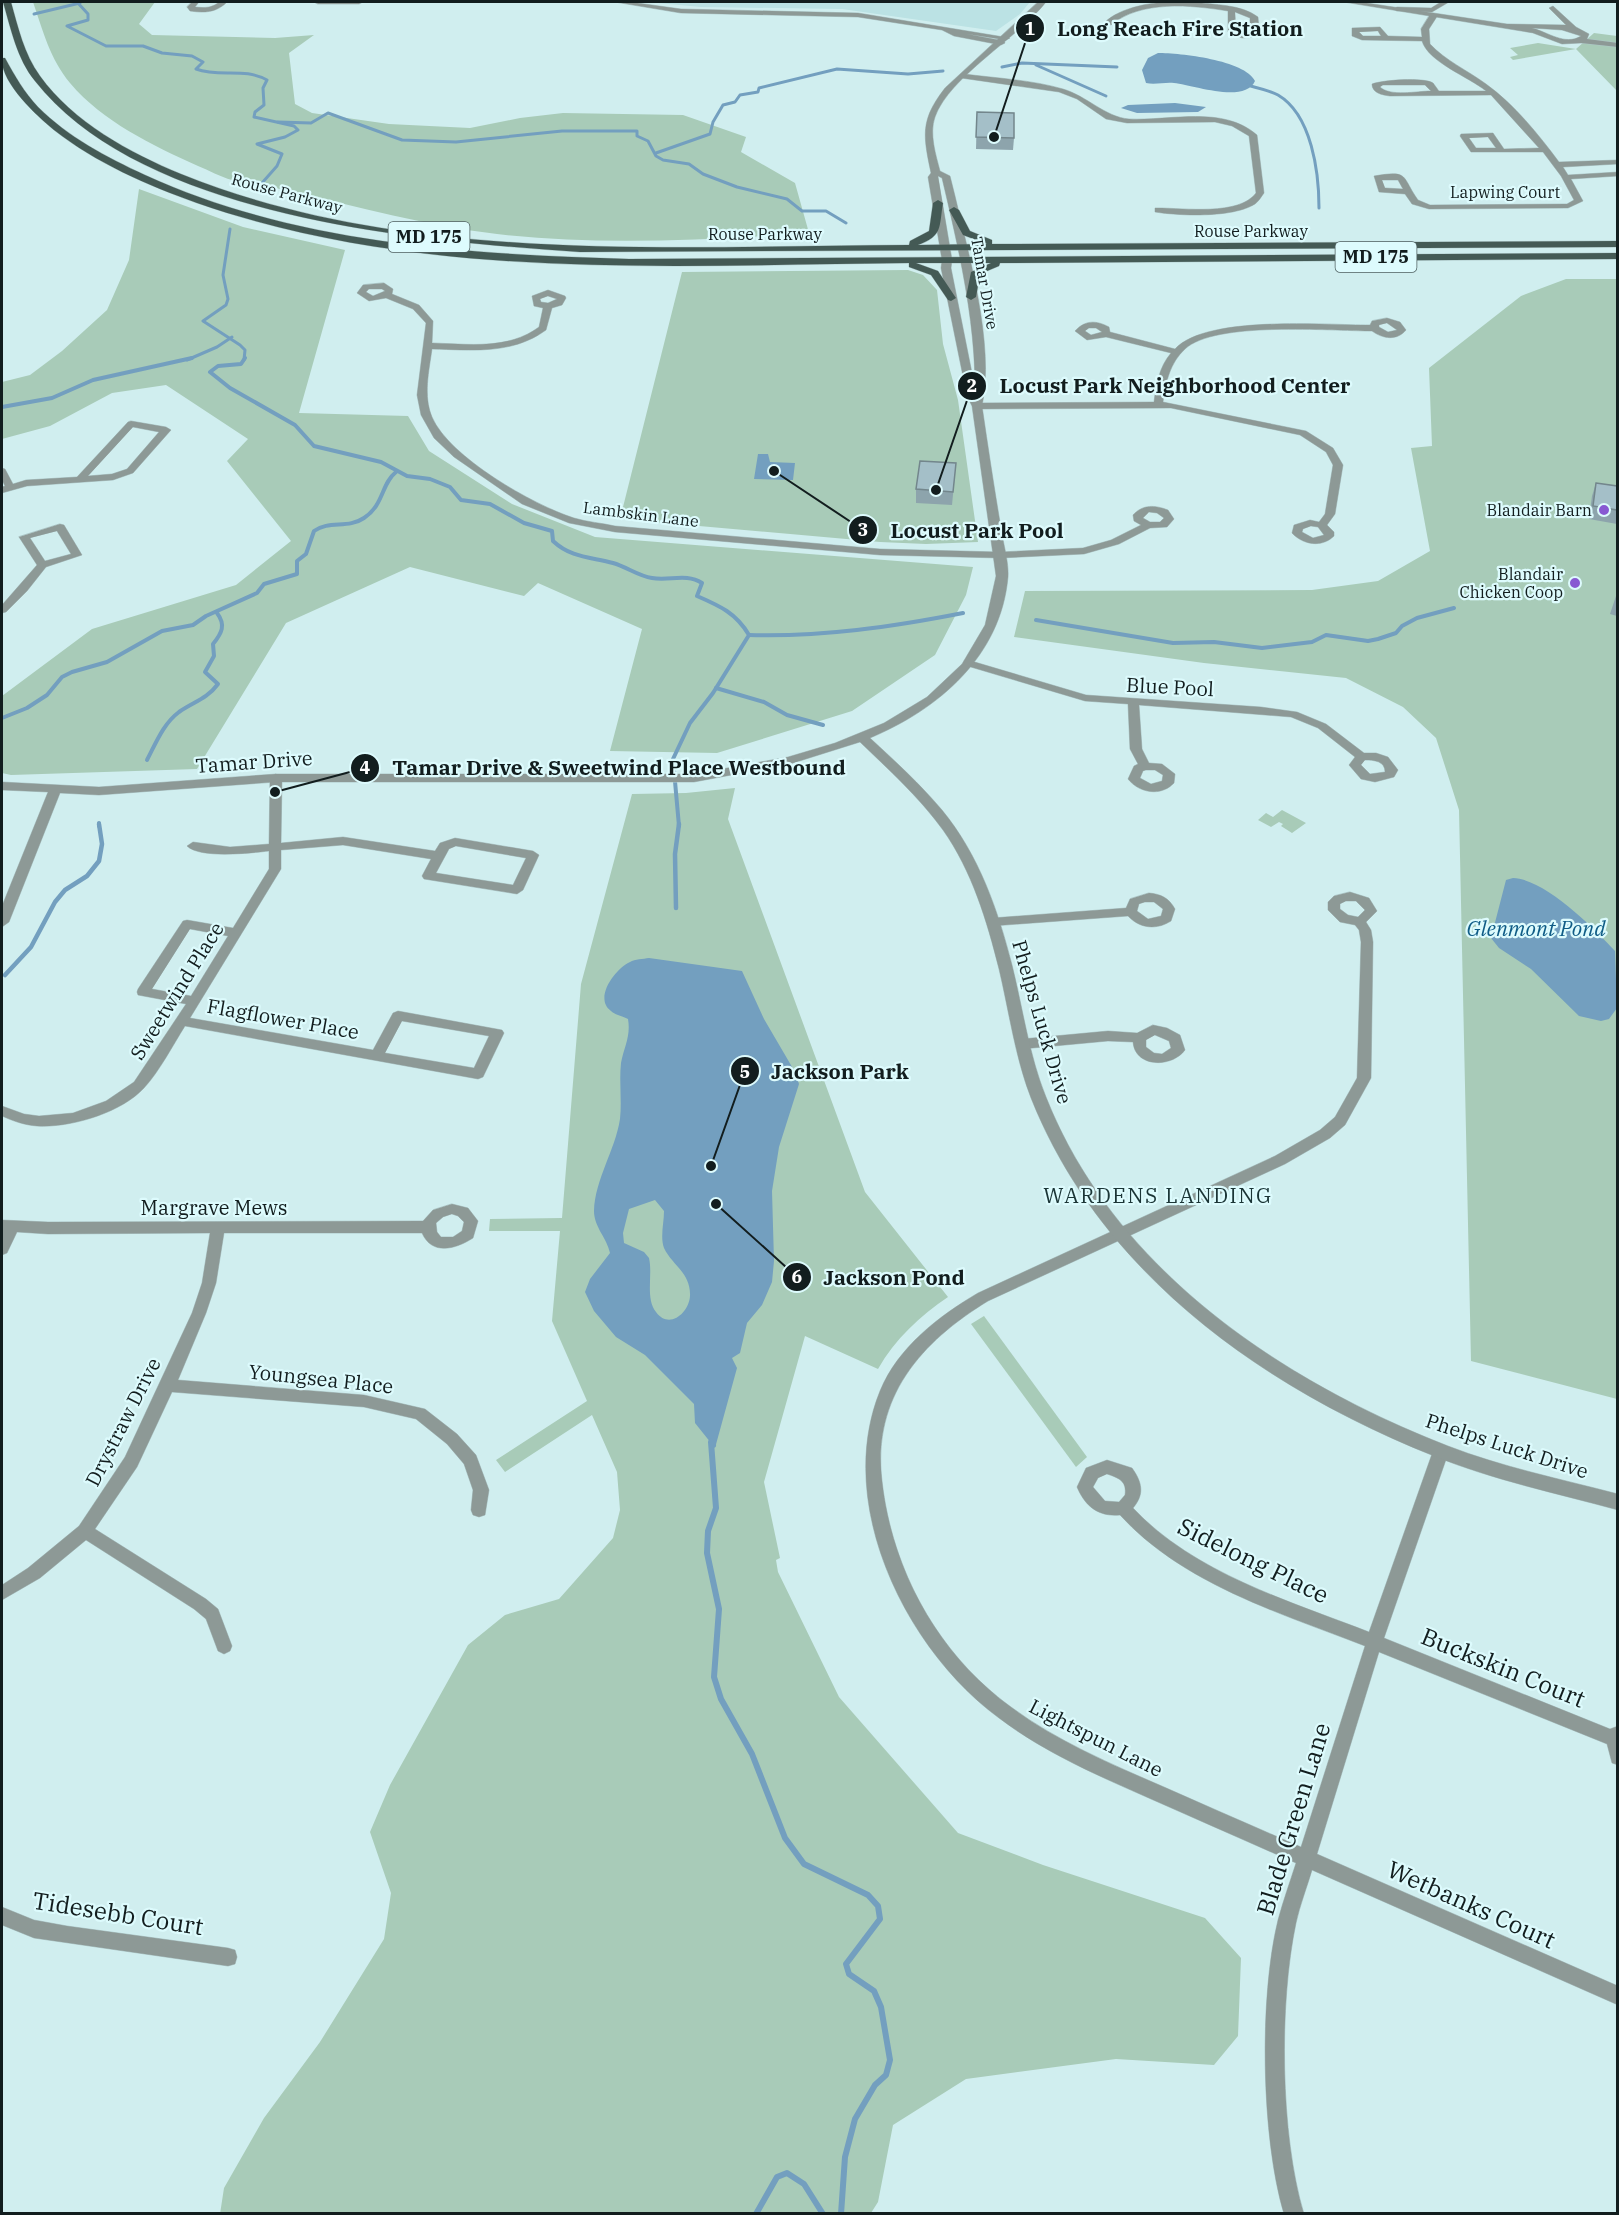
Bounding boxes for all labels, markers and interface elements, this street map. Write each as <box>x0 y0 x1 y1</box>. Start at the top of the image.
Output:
callout: Long Reach Fire Station <box>1015 9 1315 48</box>
text: Long Reach Fire Station <box>1057 14 1303 42</box>
text: 1 <box>1025 17 1036 40</box>
street label: Rouse Parkway <box>229 169 345 218</box>
street label: Lapwing Court <box>1450 182 1560 202</box>
street label: Rouse Parkway <box>1194 221 1308 241</box>
road number: MD 175 <box>388 222 470 252</box>
street label: Rouse Parkway <box>708 224 822 244</box>
street label: Tamar Drive <box>967 235 1003 331</box>
road number: MD 175 <box>1336 242 1416 272</box>
callout: Locust Park Neighborhood Center <box>957 366 1362 405</box>
text: Locust Park Neighborhood Center <box>1000 371 1351 399</box>
text: 2 <box>967 374 977 397</box>
street label: Lambskin Lane <box>582 497 700 531</box>
place label: Blandair Barn <box>1486 500 1592 520</box>
marker: Blandair Barn <box>1597 503 1611 517</box>
callout: Locust Park Pool <box>848 511 1075 550</box>
text: Locust Park Pool <box>890 516 1064 544</box>
text: 3 <box>858 518 868 541</box>
place label: Blandair Chicken Coop <box>1459 564 1563 602</box>
marker: Blandair Chicken Coop <box>1568 576 1582 590</box>
street label: Blue Pool <box>1125 671 1215 702</box>
street label: Tamar Drive <box>195 744 313 779</box>
callout: Tamar Drive & Sweetwind Place Westbound <box>350 748 858 787</box>
text: Tamar Drive & Sweetwind Place Westbound <box>392 753 846 781</box>
text: 4 <box>360 756 371 779</box>
water label: Glenmont Pond <box>1466 914 1606 942</box>
street label: Sweetwind Place <box>123 917 230 1065</box>
street label: Phelps Luck Drive <box>1006 937 1079 1107</box>
street label: Flagflower Place <box>205 992 361 1045</box>
callout: Jackson Park <box>730 1052 921 1091</box>
text: Jackson Park <box>771 1057 909 1085</box>
text: 5 <box>740 1060 750 1083</box>
district label: WARDENS LANDING <box>1043 1181 1273 1209</box>
street label: Margrave Mews <box>141 1194 287 1221</box>
callout: Jackson Pond <box>782 1258 977 1297</box>
text: Jackson Pond <box>823 1263 965 1291</box>
text: 6 <box>792 1265 803 1288</box>
street label: Drystraw Drive <box>79 1353 167 1491</box>
street label: Youngsea Place <box>247 1357 395 1400</box>
street label: Phelps Luck Drive <box>1422 1406 1592 1485</box>
street label: Sidelong Place <box>1173 1510 1334 1610</box>
street label: Buckskin Court <box>1417 1620 1590 1715</box>
street label: Lightspun Lane <box>1025 1692 1168 1783</box>
street label: Blade Green Lane <box>1249 1719 1338 1919</box>
street label: Wetbanks Court <box>1382 1853 1561 1955</box>
street label: Tidesebb Court <box>30 1884 206 1942</box>

